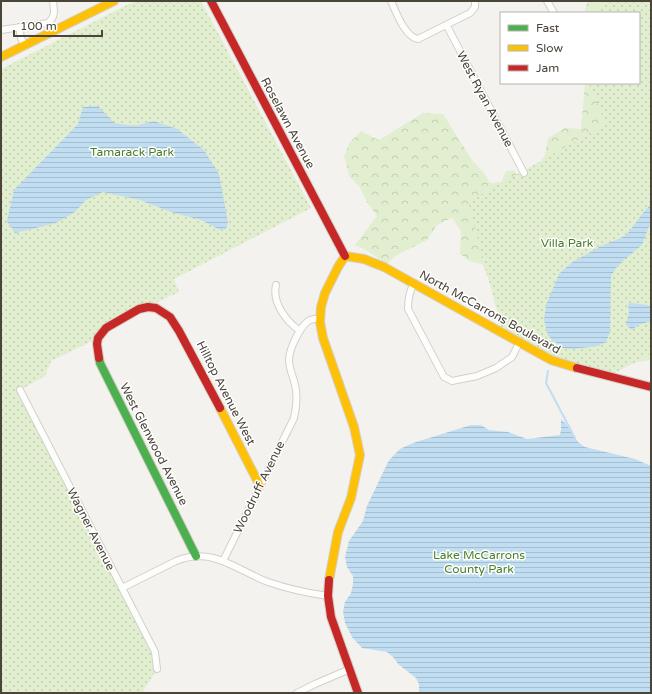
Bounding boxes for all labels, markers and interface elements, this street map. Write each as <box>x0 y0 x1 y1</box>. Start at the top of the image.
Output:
scale bar <box>14 12 102 38</box>
legend <box>500 12 640 84</box>
text: 100 m <box>20 19 57 33</box>
text: Fast <box>536 21 560 35</box>
text: Slow <box>536 41 563 55</box>
street label: West Ryan Avenue <box>454 49 516 150</box>
text: Jam <box>536 61 559 75</box>
street label: Roselawn Avenue <box>258 75 318 171</box>
park label: Tamarack Park <box>90 145 174 159</box>
park label: Villa Park <box>541 236 594 250</box>
street label: North McCarrons Boulevard <box>417 267 563 357</box>
street label: Hilltop Avenue West <box>194 339 259 448</box>
street label: West Glenwood Avenue <box>117 380 191 508</box>
street label: Woodruff Avenue <box>231 438 288 535</box>
street label: Wagner Avenue <box>64 485 118 573</box>
park label: Lake McCarrons County Park <box>433 548 525 576</box>

